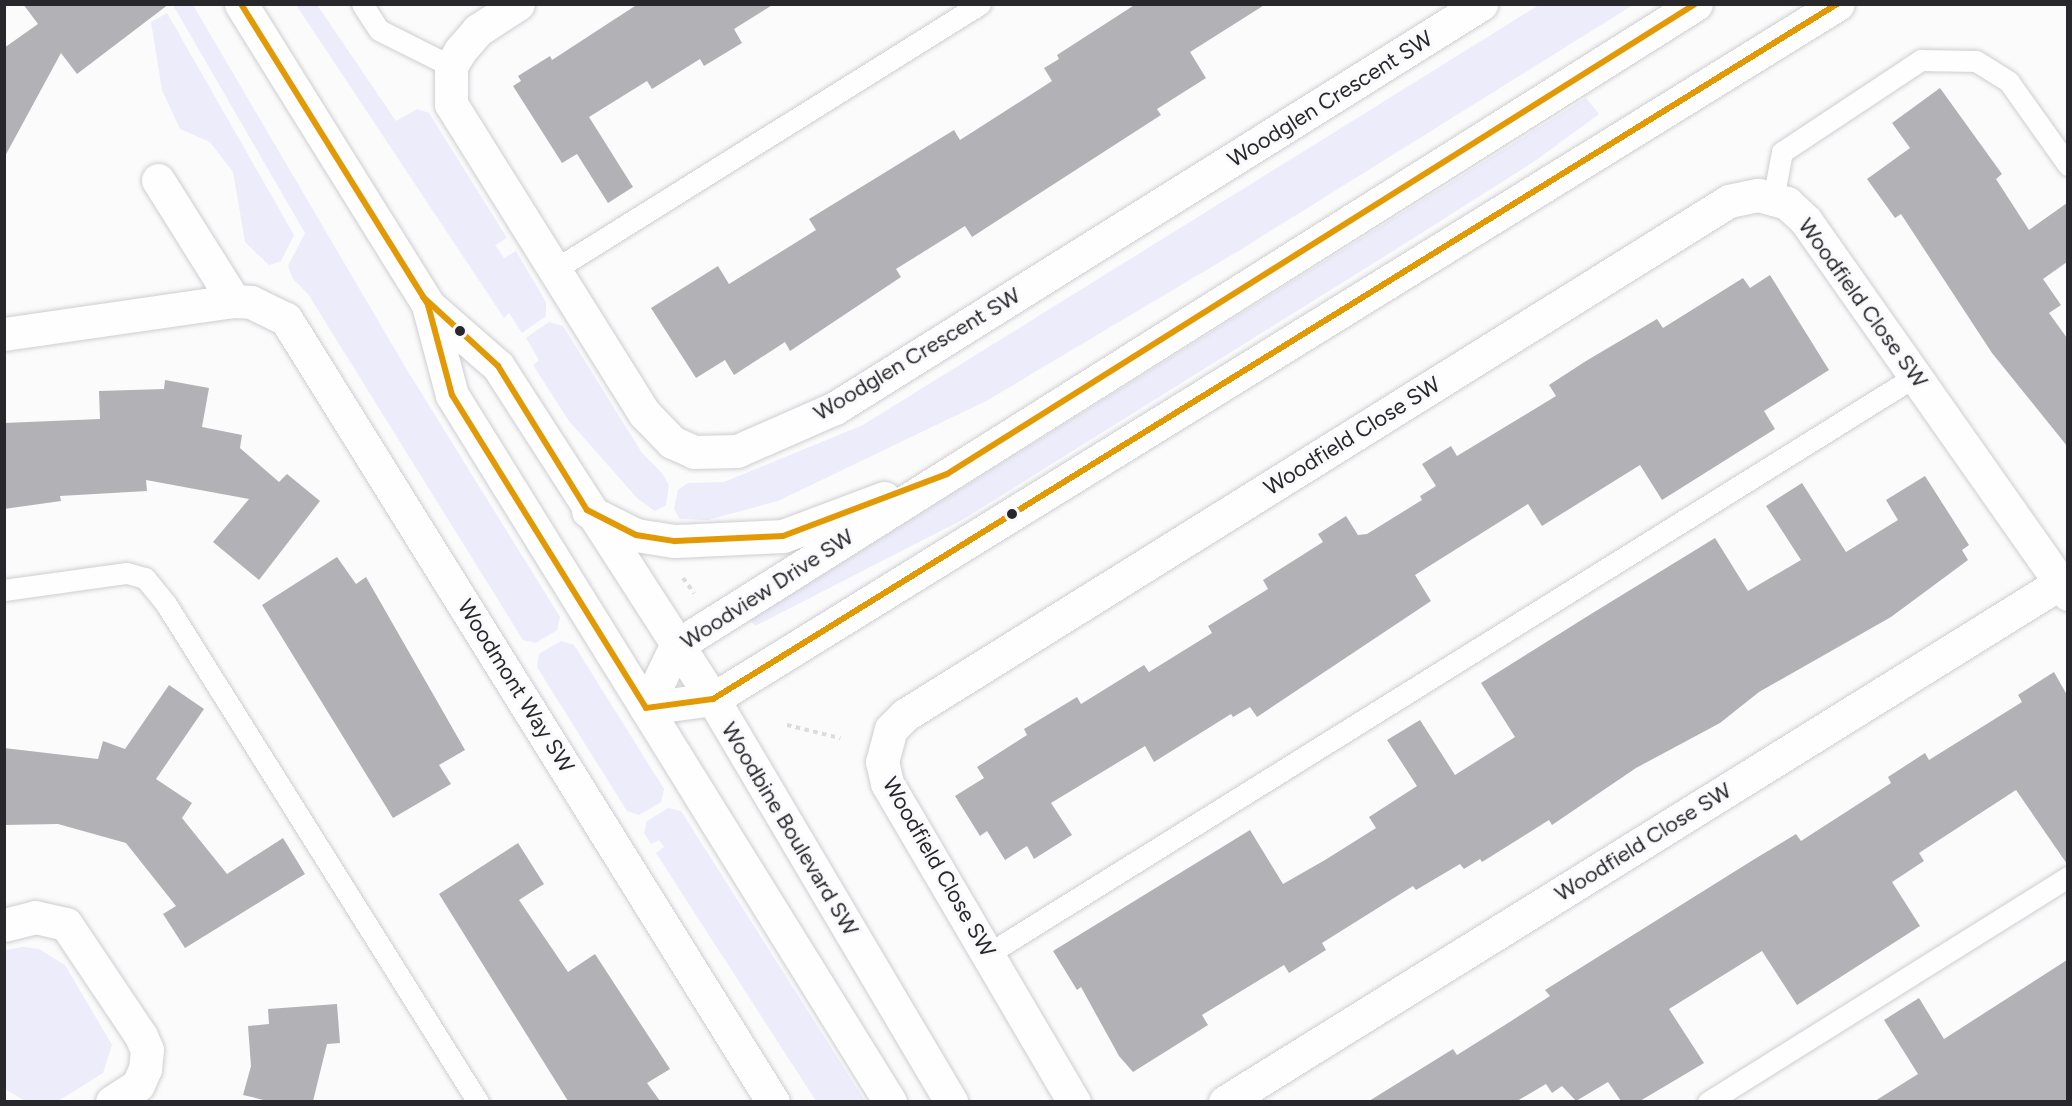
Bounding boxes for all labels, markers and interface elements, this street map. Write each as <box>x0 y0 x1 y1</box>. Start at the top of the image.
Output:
street label: Woodglen Crescent SW <box>1223 25 1437 173</box>
street label: Woodfield Close SW <box>1793 213 1933 393</box>
street label: Woodglen Crescent SW <box>809 282 1025 426</box>
unlabelled marker <box>454 325 466 337</box>
street label: Woodfield Close SW <box>1259 371 1445 501</box>
unlabelled marker <box>1006 508 1018 520</box>
street label: Woodview Drive SW <box>676 523 858 655</box>
street label: Woodmont Way SW <box>452 595 580 777</box>
street label: Woodbine Boulevard SW <box>716 718 864 940</box>
street label: Woodfield Close SW <box>877 773 1001 961</box>
street label: Woodfield Close SW <box>1550 777 1736 907</box>

